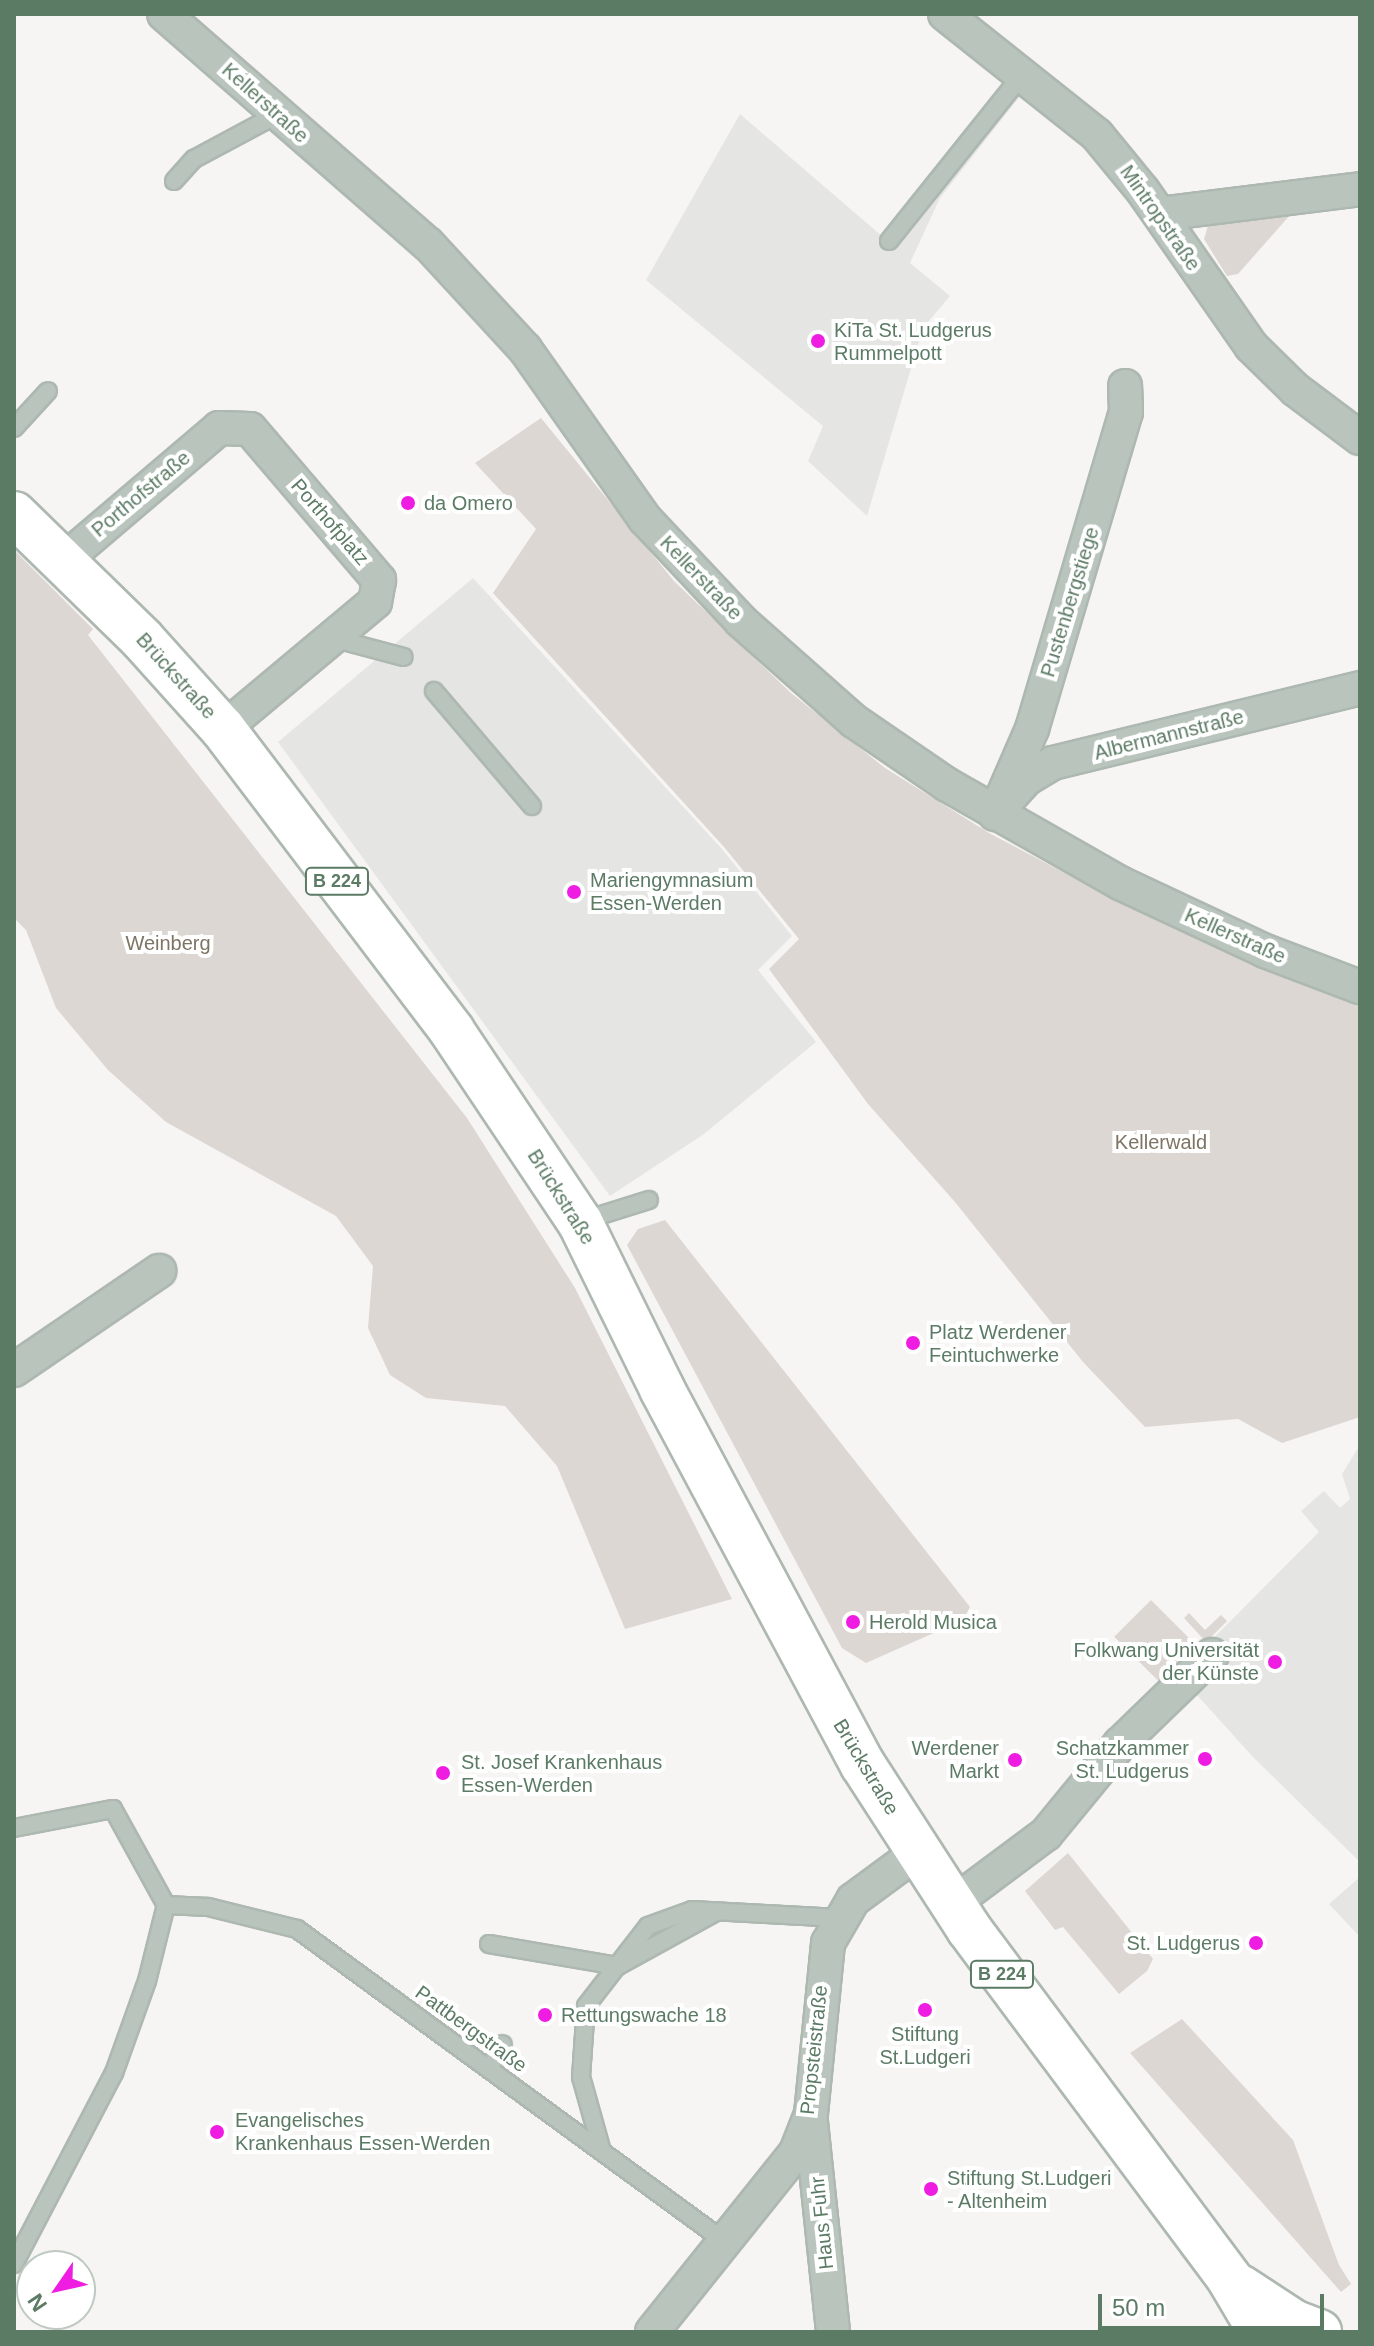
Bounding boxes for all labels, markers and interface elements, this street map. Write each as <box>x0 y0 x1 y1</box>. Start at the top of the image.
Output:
street label: Kellerstraße <box>217 58 313 148</box>
street label: Mintropstraße <box>1115 161 1205 275</box>
place label: KiTa St. Ludgerus Rummelpott <box>834 318 992 365</box>
marker: KiTa St. Ludgerus Rummelpott <box>809 332 827 350</box>
street label: Porthofstraße <box>87 446 195 542</box>
street label: Porthofplatz <box>286 474 374 570</box>
place label: da Omero <box>424 491 513 515</box>
marker: da Omero <box>399 494 417 512</box>
street label: Pustenbergstiege <box>1036 524 1104 680</box>
street label: Kellerstraße <box>655 531 747 625</box>
street label: Brückstraße <box>131 628 221 724</box>
street label: Albermannstraße <box>1092 705 1246 765</box>
road number: B 224 <box>303 867 371 895</box>
place label: Mariengymnasium Essen-Werden <box>590 868 753 915</box>
marker: Mariengymnasium Essen-Werden <box>565 883 583 901</box>
street label: Kellerstraße <box>1181 903 1289 969</box>
park label: Weinberg <box>125 931 211 955</box>
park label: Kellerwald <box>1115 1130 1207 1154</box>
street label: Brückstraße <box>522 1145 600 1249</box>
place label: Platz Werdener Feintuchwerke <box>929 1320 1066 1367</box>
marker: Platz Werdener Feintuchwerke <box>904 1334 922 1352</box>
place label: Herold Musica <box>869 1610 997 1634</box>
marker: Herold Musica <box>844 1613 862 1631</box>
place label: Folkwang Universität der Künste <box>1073 1638 1259 1685</box>
marker: Folkwang Universität der Künste <box>1266 1653 1284 1671</box>
street label: Brückstraße <box>828 1715 904 1819</box>
place label: Werdener Markt <box>912 1736 999 1783</box>
place label: Schatzkammer St. Ludgerus <box>1056 1736 1189 1783</box>
place label: St. Josef Krankenhaus Essen-Werden <box>461 1750 662 1797</box>
marker: Schatzkammer St. Ludgerus <box>1196 1750 1214 1768</box>
marker: Werdener Markt <box>1006 1751 1024 1769</box>
marker: St. Josef Krankenhaus Essen-Werden <box>432 1762 454 1784</box>
place label: St. Ludgerus <box>1127 1931 1240 1955</box>
marker: St. Ludgerus <box>1247 1934 1265 1952</box>
road number: B 224 <box>968 1960 1036 1988</box>
street label: Pattbergstraße <box>410 1980 532 2078</box>
street label: Propsteistraße <box>795 1984 833 2116</box>
marker: Stiftung St.Ludgeri <box>916 2001 934 2019</box>
place label: Rettungswache 18 <box>561 2003 727 2027</box>
marker: Rettungswache 18 <box>536 2006 554 2024</box>
place label: Stiftung St.Ludgeri <box>879 2022 971 2069</box>
place label: Evangelisches Krankenhaus Essen-Werden <box>235 2108 490 2155</box>
marker: Evangelisches Krankenhaus Essen-Werden <box>206 2121 228 2143</box>
place label: Stiftung St.Ludgeri - Altenheim <box>947 2166 1112 2213</box>
street label: Haus Fuhr <box>805 2175 839 2271</box>
marker: Stiftung St.Ludgeri - Altenheim <box>922 2180 940 2198</box>
north arrow <box>16 2250 96 2330</box>
scale bar <box>1102 2278 1328 2328</box>
text: N <box>23 2289 52 2316</box>
text: 50 m <box>1112 2294 1165 2321</box>

